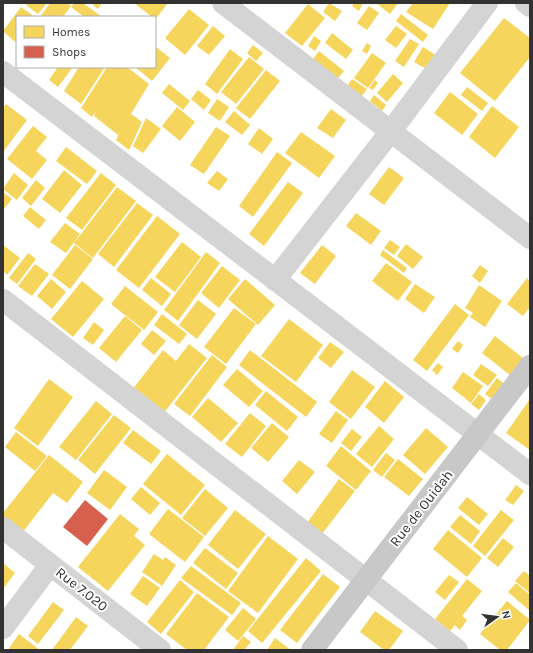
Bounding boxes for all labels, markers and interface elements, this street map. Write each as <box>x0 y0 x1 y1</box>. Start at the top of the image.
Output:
legend <box>16 16 156 68</box>
text: Homes <box>52 25 90 39</box>
text: Shops <box>52 45 86 59</box>
street label: Rue de Ouidah <box>386 467 457 550</box>
street label: Rue 7.020 <box>52 564 111 615</box>
north arrow <box>477 597 517 637</box>
text: N <box>499 609 513 620</box>

